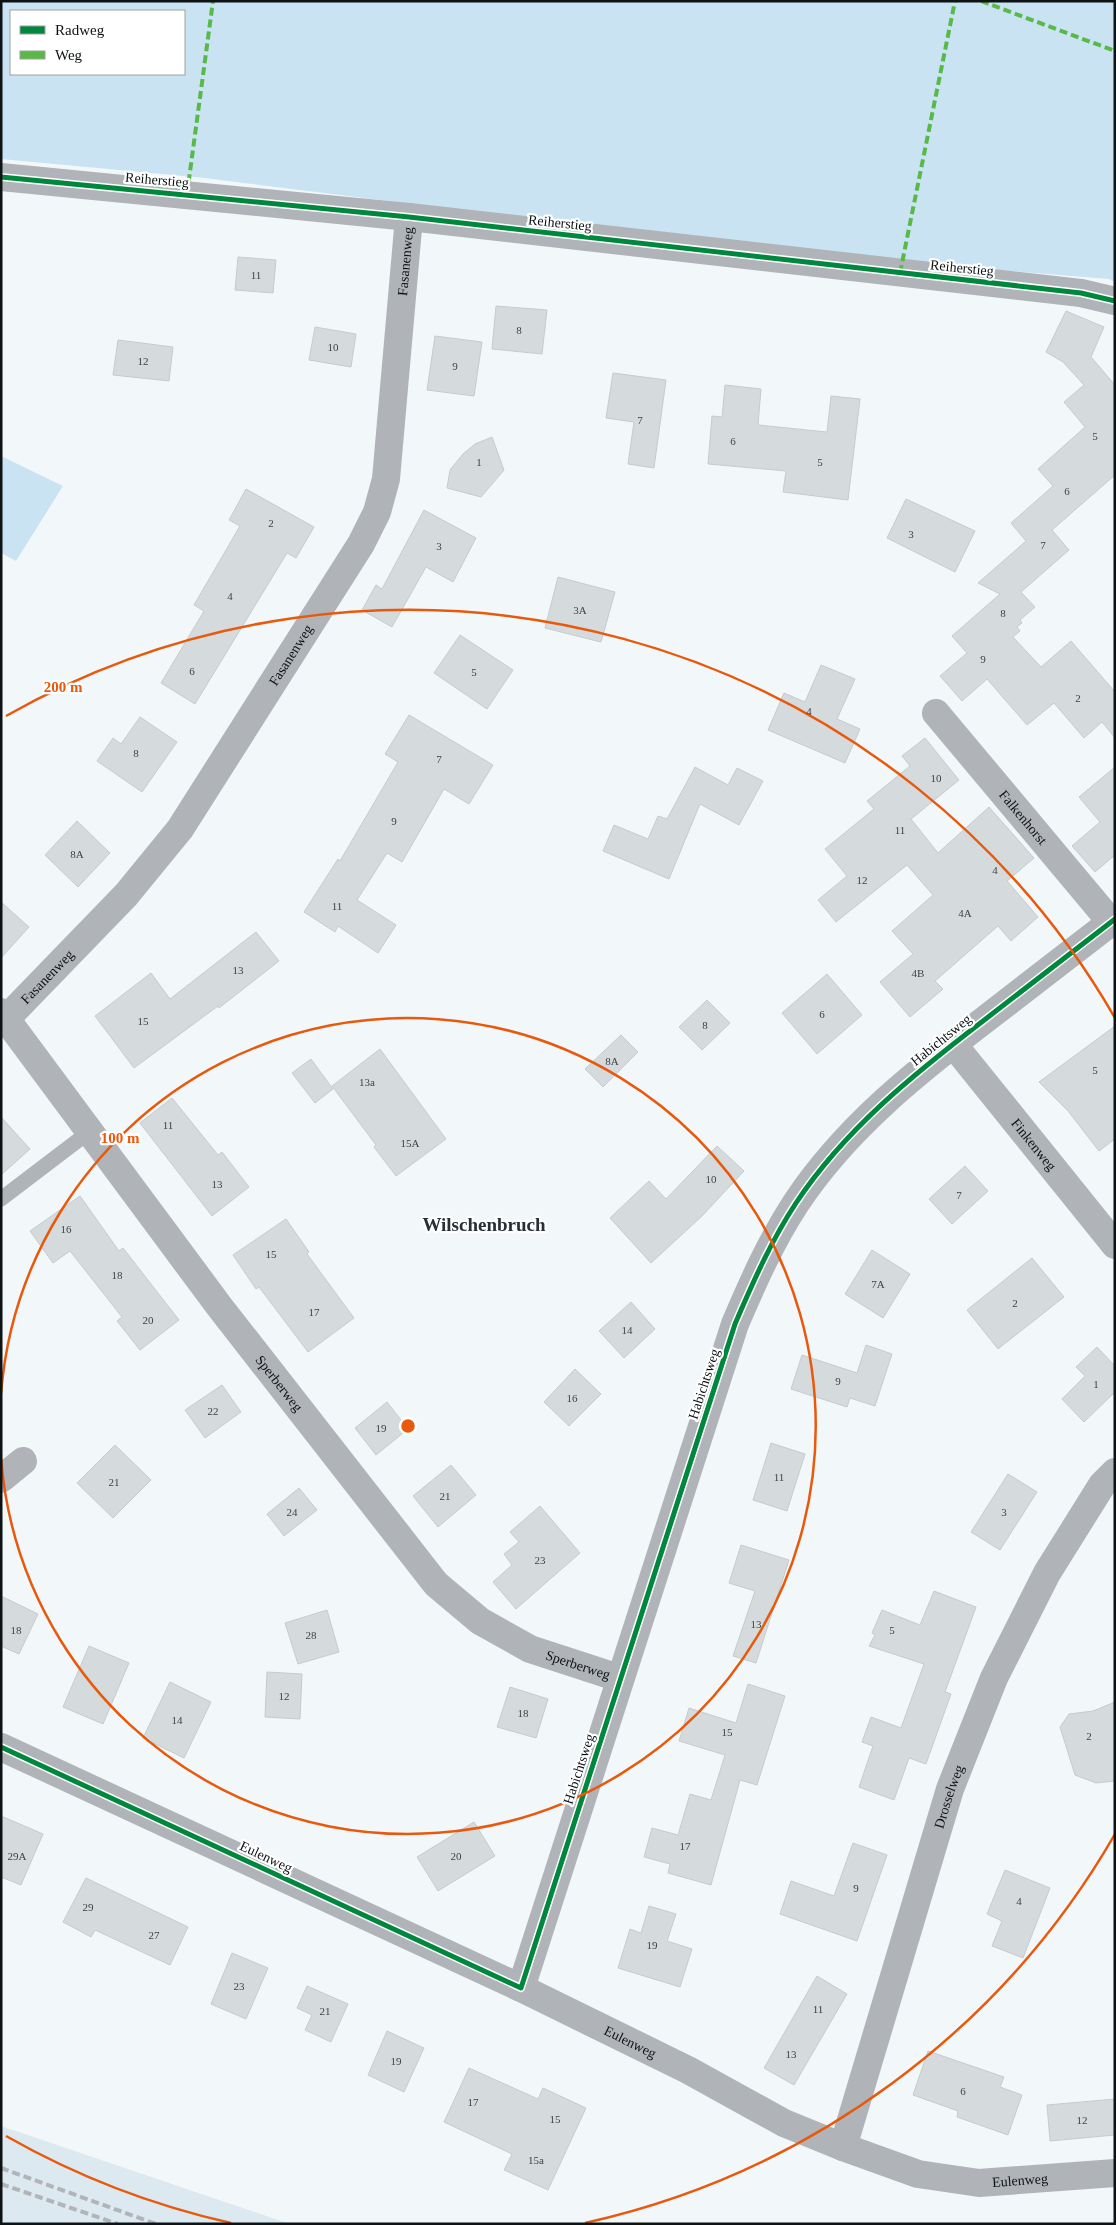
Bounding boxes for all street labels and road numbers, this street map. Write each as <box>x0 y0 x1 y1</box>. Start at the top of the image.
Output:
street label: Reiherstieg <box>125 170 189 190</box>
street label: Reiherstieg <box>528 212 592 234</box>
street label: Fasanenweg <box>395 226 416 296</box>
street label: Reiherstieg <box>930 257 994 279</box>
street label: Fasanenweg <box>266 622 315 688</box>
street label: Falkenhorst <box>996 787 1050 848</box>
street label: Fasanenweg <box>18 947 76 1007</box>
street label: Habichtsweg <box>908 1011 974 1069</box>
street label: Finkenweg <box>1009 1115 1059 1173</box>
street label: Habichtsweg <box>686 1347 722 1421</box>
street label: Sperberweg <box>253 1352 306 1414</box>
street label: Sperberweg <box>544 1647 612 1682</box>
street label: Habichtsweg <box>561 1732 597 1806</box>
street label: Drosselweg <box>931 1763 966 1830</box>
street label: Eulenweg <box>237 1838 295 1876</box>
street label: Eulenweg <box>602 2023 659 2061</box>
street label: Eulenweg <box>992 2170 1048 2190</box>

